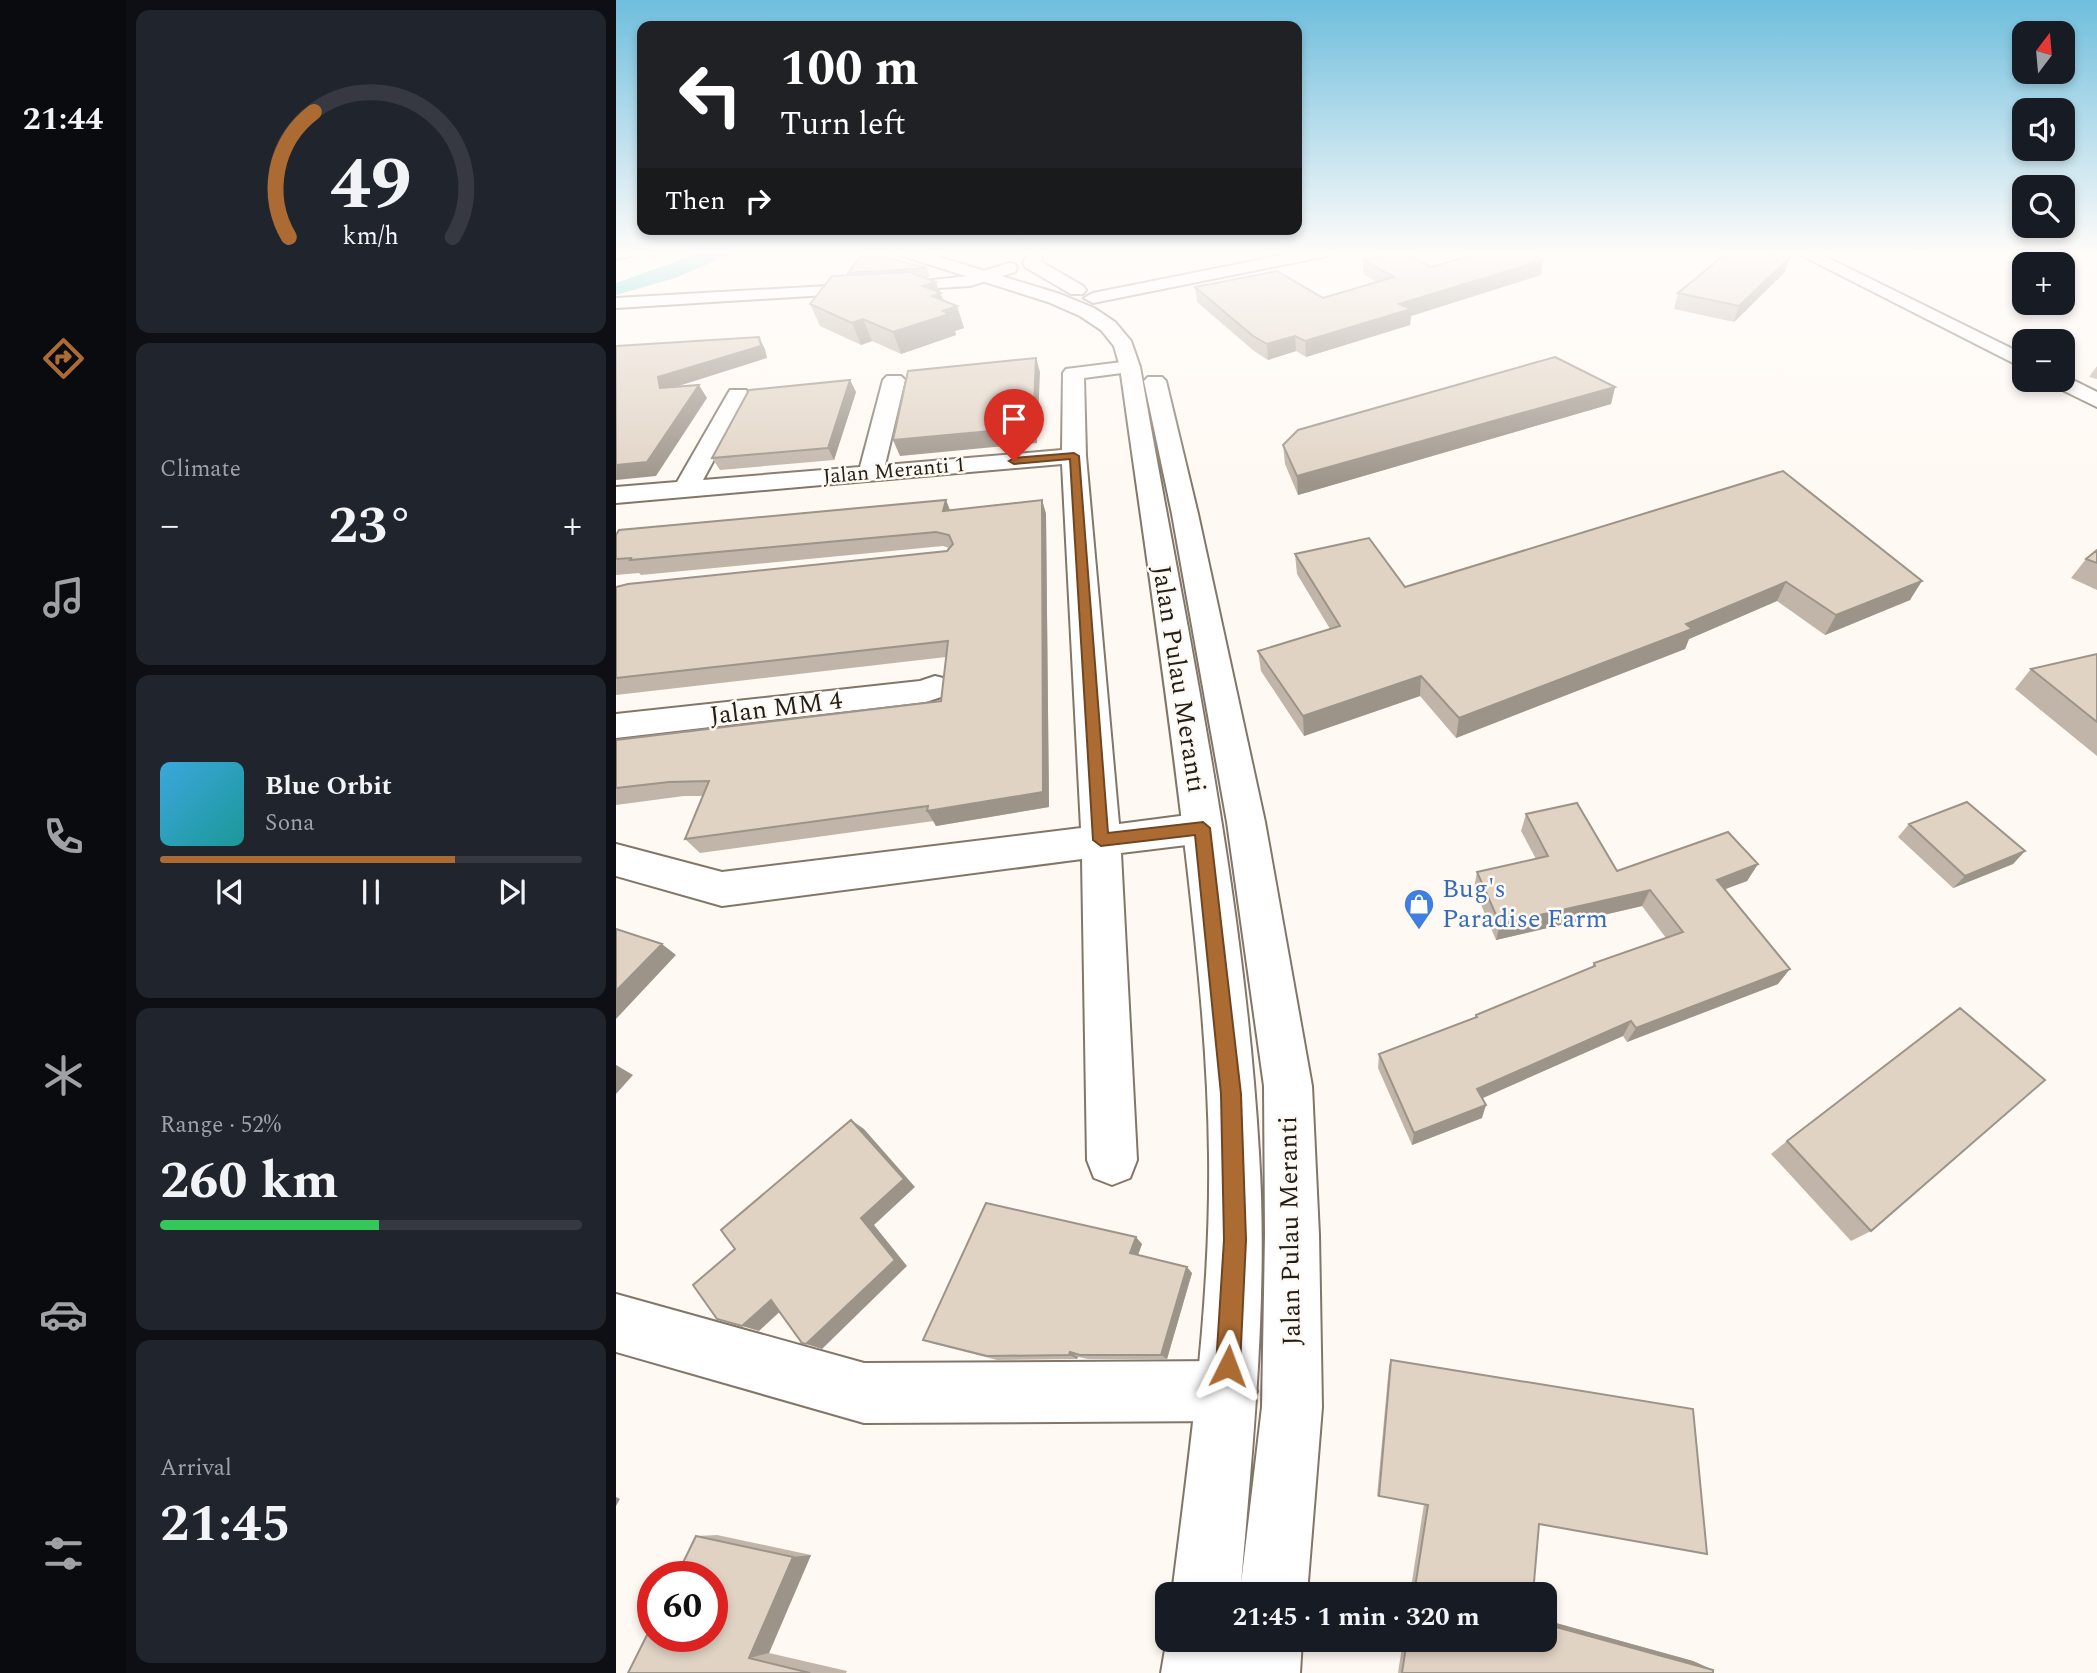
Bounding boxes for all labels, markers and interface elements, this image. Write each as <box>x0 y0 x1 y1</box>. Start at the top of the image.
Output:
north arrow <box>2012 21 2076 84</box>
map controls <box>2012 21 2075 392</box>
text: 100 m <box>780 32 919 107</box>
icon: left <box>665 49 756 140</box>
text: 21:44 <box>23 95 103 144</box>
button: sound <box>2012 98 2075 161</box>
text: Turn left <box>780 100 906 149</box>
text: 49 <box>330 131 412 242</box>
button: search <box>2012 175 2075 238</box>
text: Then <box>665 181 725 221</box>
icon: right <box>739 182 777 220</box>
text: km/h <box>343 218 399 256</box>
button: + <box>2012 252 2075 315</box>
button: − <box>2012 329 2075 392</box>
icon: directions <box>39 334 88 383</box>
pin <box>984 389 1044 461</box>
icon: arrive <box>995 400 1033 438</box>
street label: Jalan Meranti 1 <box>822 449 966 493</box>
text: Climate <box>160 452 241 487</box>
text: 23° <box>329 487 413 566</box>
text: − <box>160 497 179 555</box>
text: + <box>563 497 582 555</box>
street label: Jalan Pulau Meranti <box>1141 562 1217 796</box>
icon: music <box>39 573 88 622</box>
street label: Jalan MM 4 <box>707 680 845 736</box>
text: Blue Orbit <box>265 766 392 806</box>
text: Sona <box>265 806 315 841</box>
icon: phone <box>39 812 88 861</box>
place label: Bug's Paradise Farm <box>1442 869 1608 939</box>
icon: previous <box>211 873 249 911</box>
icon: pause <box>352 873 390 911</box>
icon: next <box>493 873 531 911</box>
shop icon: Bug's Paradise Farm <box>1402 887 1436 931</box>
icon: climate <box>39 1051 88 1100</box>
text: Range · 52% <box>160 1108 281 1143</box>
street label: Jalan Pulau Meranti <box>1268 1116 1312 1346</box>
text: 260 km <box>160 1142 339 1221</box>
icon: car <box>39 1290 88 1339</box>
position arrow <box>1191 1329 1265 1403</box>
text: Arrival <box>160 1451 232 1486</box>
text: 21:45 <box>160 1485 291 1564</box>
icon: filters <box>39 1529 88 1578</box>
speed limit sign: 60 <box>637 1561 728 1652</box>
text: 21:45 · 1 min · 320 m <box>1232 1597 1480 1637</box>

